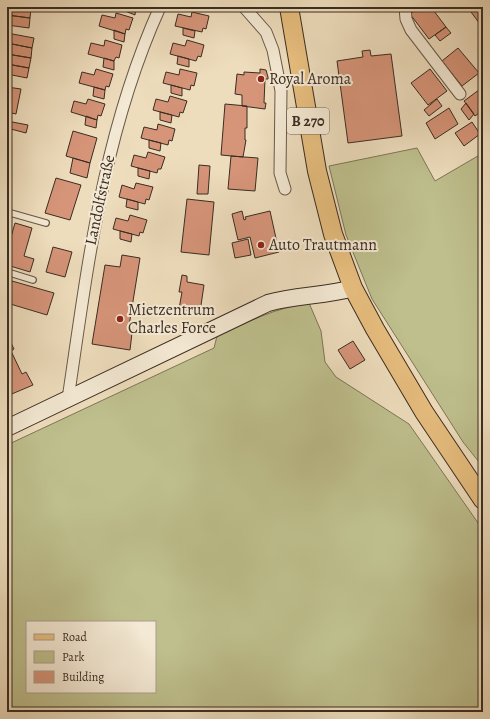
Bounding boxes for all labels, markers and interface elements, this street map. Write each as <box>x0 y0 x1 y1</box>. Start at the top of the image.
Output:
place label: Royal Aroma <box>269 68 352 90</box>
marker: Royal Aroma <box>256 74 266 84</box>
road number: B 270 <box>287 108 329 134</box>
street label: Landolfstraße <box>80 153 120 247</box>
place label: Auto Trautmann <box>268 234 377 256</box>
marker: Auto Trautmann <box>256 240 266 250</box>
place label: Mietzentrum Charles Force <box>128 299 216 339</box>
marker: Mietzentrum Charles Force <box>115 314 125 324</box>
legend <box>26 621 156 693</box>
text: Road <box>62 629 88 645</box>
text: Park <box>62 649 85 665</box>
text: Building <box>62 669 104 685</box>

